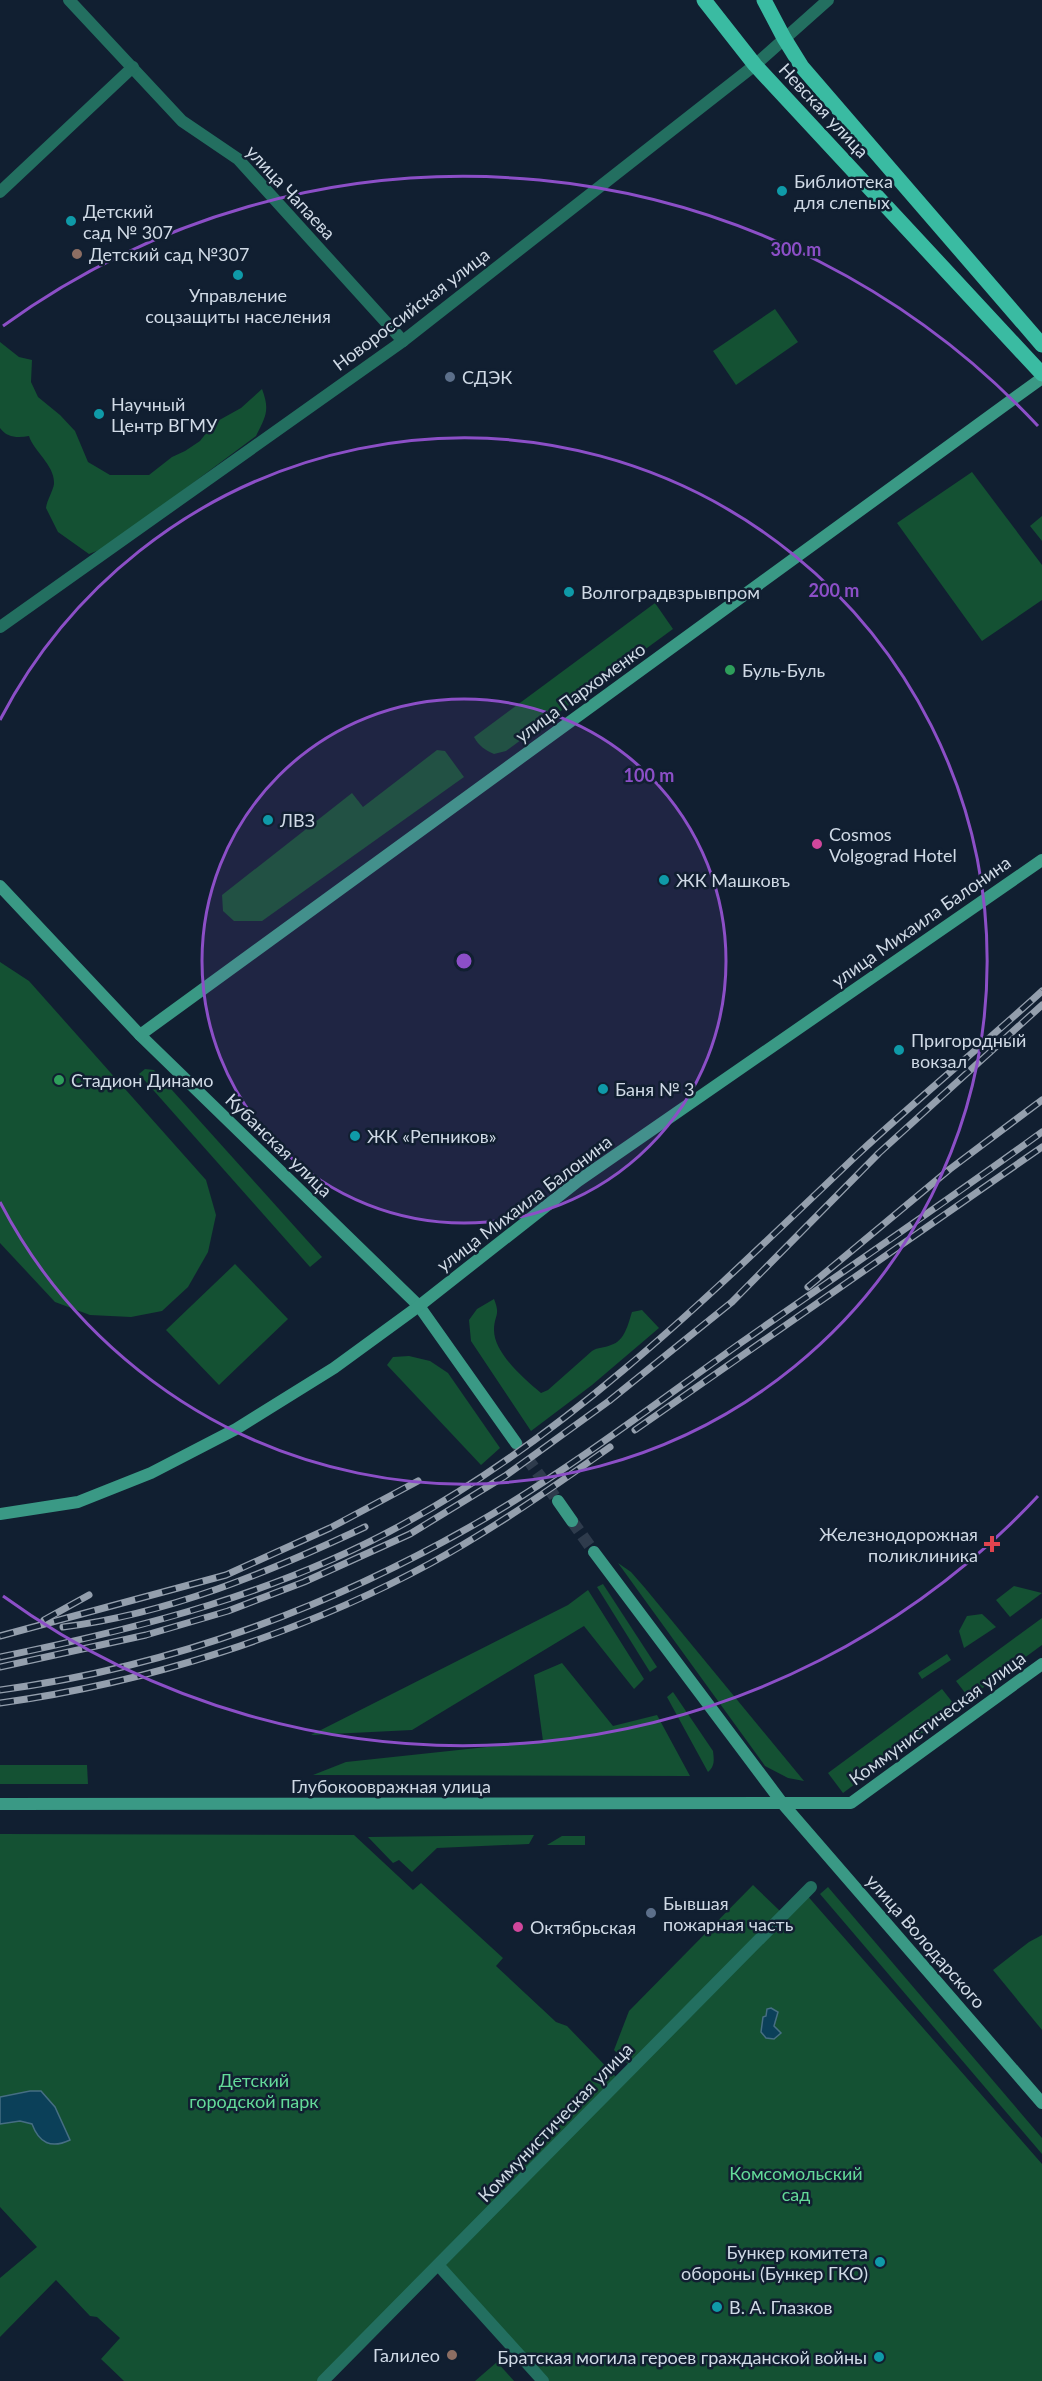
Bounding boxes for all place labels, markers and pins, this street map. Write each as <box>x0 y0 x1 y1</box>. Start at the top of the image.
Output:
place label: Библиотека для слепых <box>794 170 893 213</box>
marker: Библиотека для слепых <box>775 184 789 198</box>
place label: Детский сад № 307 <box>83 200 173 243</box>
marker: Детский сад № 307 <box>64 214 78 228</box>
place label: Детский сад №307 <box>89 243 249 265</box>
marker: Детский сад №307 <box>70 247 84 261</box>
marker: Управление соцзащиты населения <box>231 268 245 282</box>
place label: Управление соцзащиты населения <box>145 284 331 327</box>
place label: СДЭК <box>462 366 512 388</box>
marker: СДЭК <box>443 370 457 384</box>
place label: Научный Центр ВГМУ <box>111 393 218 436</box>
marker: Научный Центр ВГМУ <box>92 407 106 421</box>
place label: Волгоградвзрывпром <box>581 581 760 603</box>
marker: Волгоградвзрывпром <box>562 585 576 599</box>
place label: Буль-Буль <box>742 659 826 681</box>
marker: Буль-Буль <box>723 663 737 677</box>
place label: ЛВЗ <box>279 809 315 831</box>
marker: ЛВЗ <box>261 813 275 827</box>
place label: Cosmos Volgograd Hotel <box>829 823 957 866</box>
marker: Cosmos Volgograd Hotel <box>810 837 824 851</box>
place label: ЖК Машковъ <box>676 869 790 891</box>
marker: ЖК Машковъ <box>657 873 671 887</box>
centre of rings <box>454 951 474 971</box>
place label: Пригородный вокзал <box>911 1029 1026 1072</box>
marker: Пригородный вокзал <box>892 1043 906 1057</box>
place label: Стадион Динамо <box>71 1069 213 1091</box>
marker: Стадион Динамо <box>52 1073 66 1087</box>
place label: Баня № 3 <box>615 1078 695 1100</box>
marker: Баня № 3 <box>596 1082 610 1096</box>
place label: ЖК «Репников» <box>367 1125 496 1147</box>
marker: ЖК «Репников» <box>348 1129 362 1143</box>
place label: Железнодорожная поликлиника <box>819 1523 978 1566</box>
marker: Железнодорожная поликлиника <box>983 1535 1001 1553</box>
place label: Бывшая пожарная часть <box>663 1892 794 1935</box>
marker: Бывшая пожарная часть <box>644 1906 658 1920</box>
place label: Октябрьская <box>530 1916 636 1938</box>
marker: Октябрьская <box>511 1920 525 1934</box>
place label: Бункер комитета обороны (Бункер ГКО) <box>681 2241 868 2284</box>
marker: Бункер комитета обороны (Бункер ГКО) <box>873 2255 887 2269</box>
place label: В. А. Глазков <box>729 2296 832 2318</box>
marker: В. А. Глазков <box>710 2300 724 2314</box>
place label: Галилео <box>373 2344 440 2366</box>
place label: Братская могила героев гражданской войны <box>497 2346 867 2368</box>
marker: Галилео <box>445 2348 459 2362</box>
marker: Братская могила героев гражданской войны <box>872 2350 886 2364</box>

